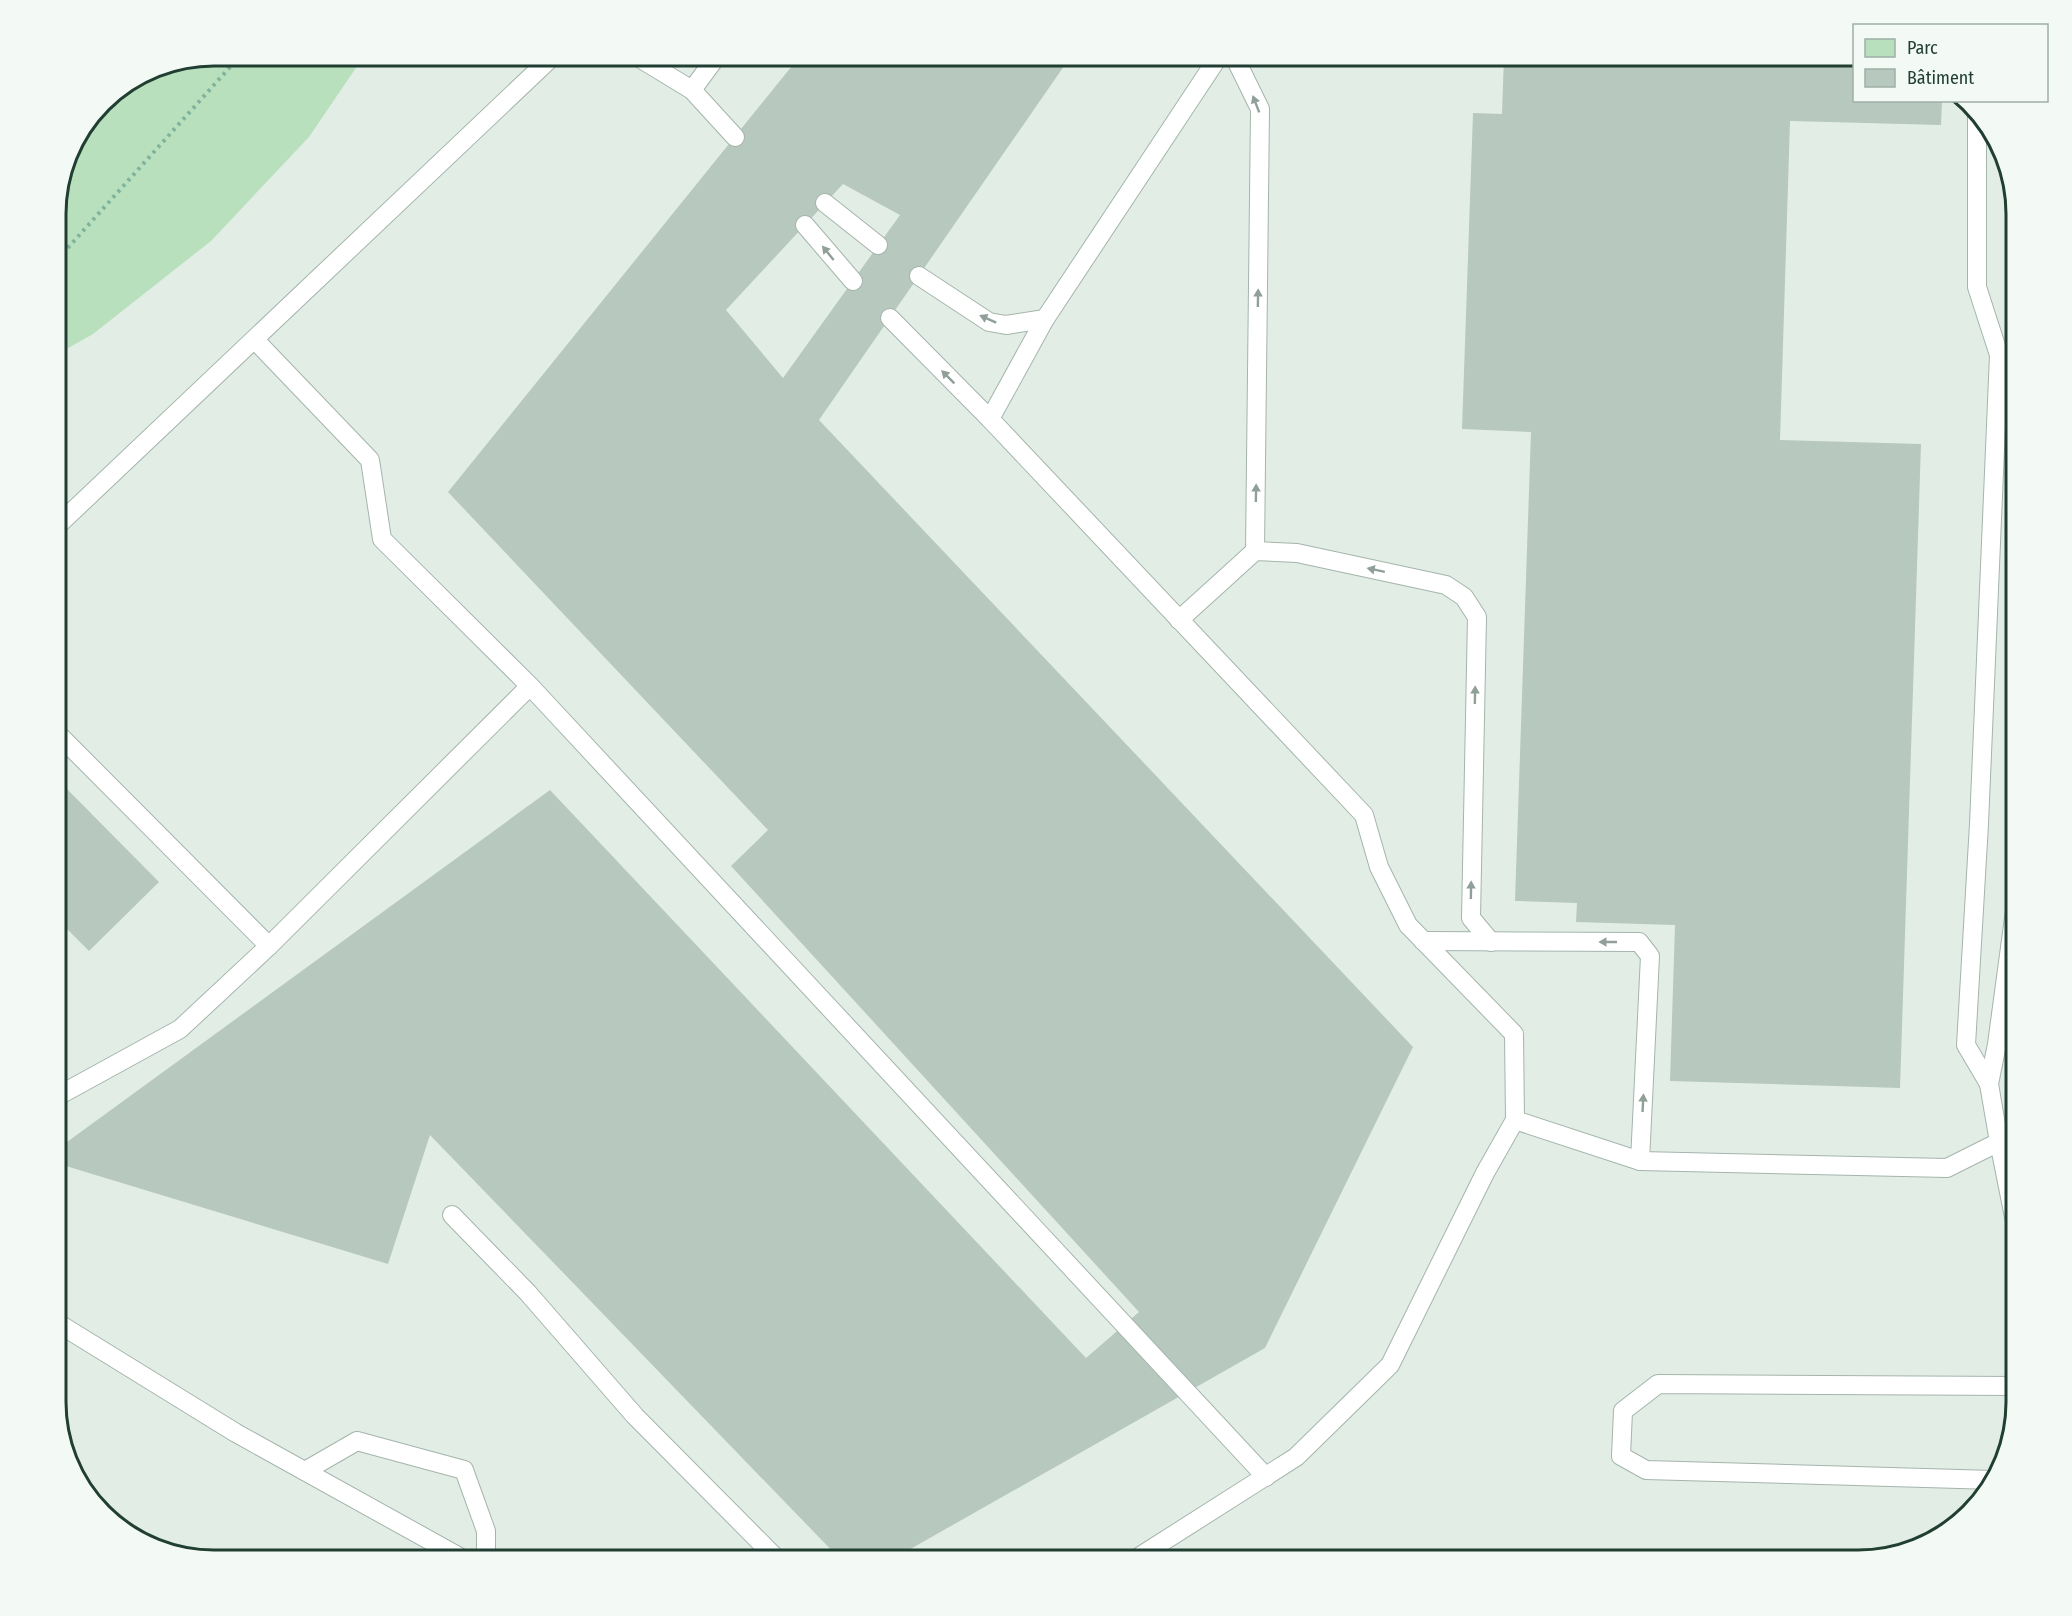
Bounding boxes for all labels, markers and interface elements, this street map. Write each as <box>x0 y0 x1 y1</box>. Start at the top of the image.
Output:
legend <box>1853 24 2048 102</box>
text: Parc <box>1907 37 1938 59</box>
text: Bâtiment <box>1907 67 1974 89</box>
one-way arrow <box>1251 94 1261 112</box>
one-way arrow <box>822 246 835 261</box>
one-way arrow <box>1253 288 1263 307</box>
one-way arrow <box>980 315 997 324</box>
one-way arrow <box>942 371 956 385</box>
one-way arrow <box>1251 483 1261 502</box>
one-way arrow <box>1366 565 1385 574</box>
one-way arrow <box>1470 686 1480 705</box>
one-way arrow <box>1467 881 1476 900</box>
one-way arrow <box>1599 937 1618 947</box>
one-way arrow <box>1639 1093 1648 1112</box>

